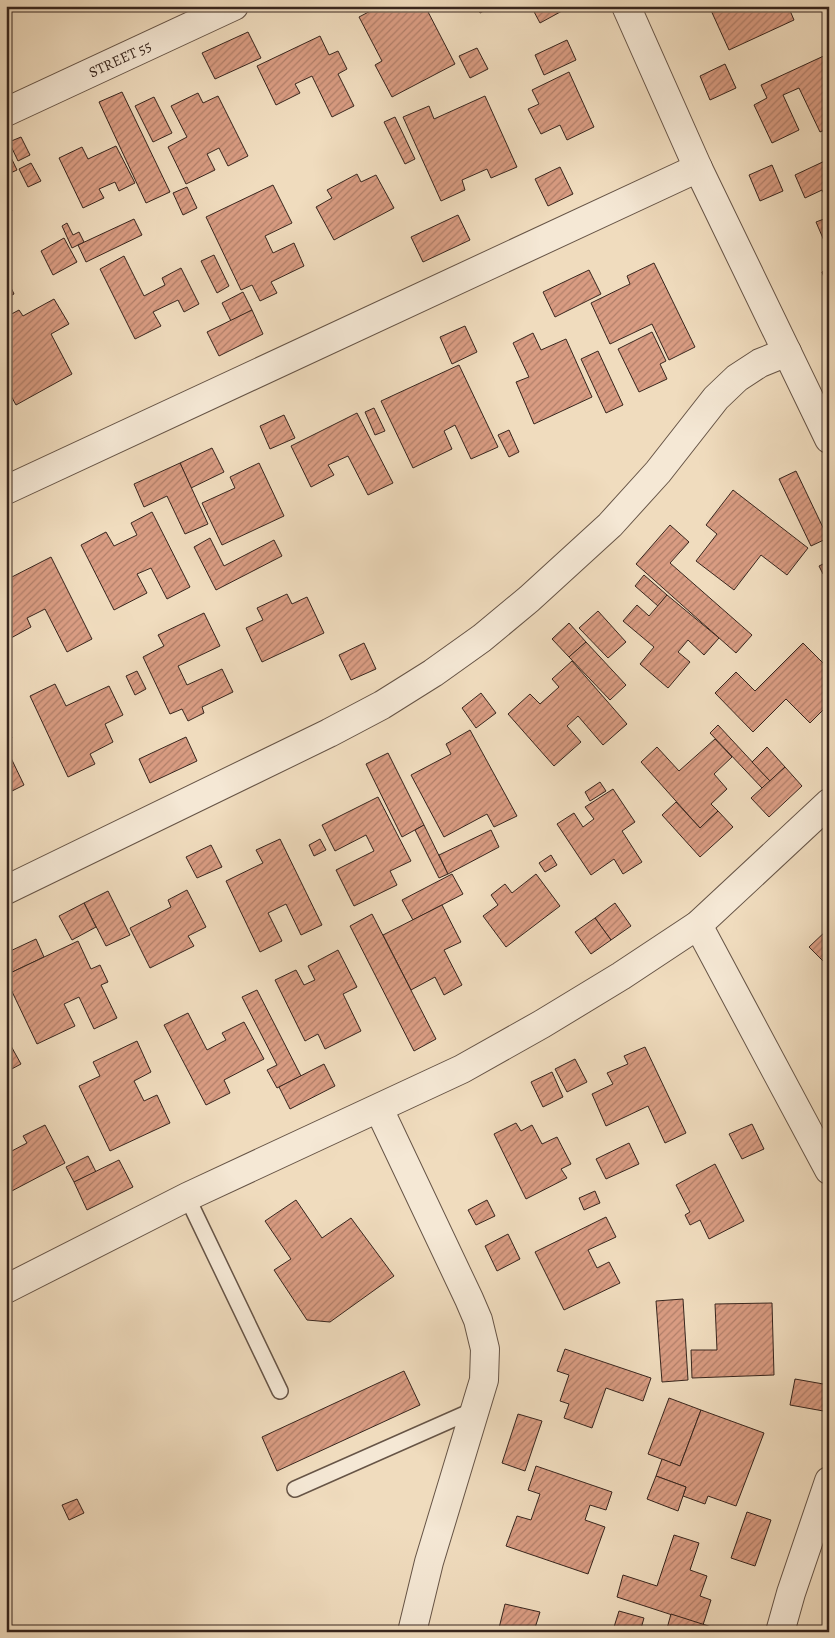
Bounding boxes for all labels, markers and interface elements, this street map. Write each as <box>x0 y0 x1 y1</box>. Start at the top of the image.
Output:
street label: STREET 55 <box>85 36 155 82</box>

